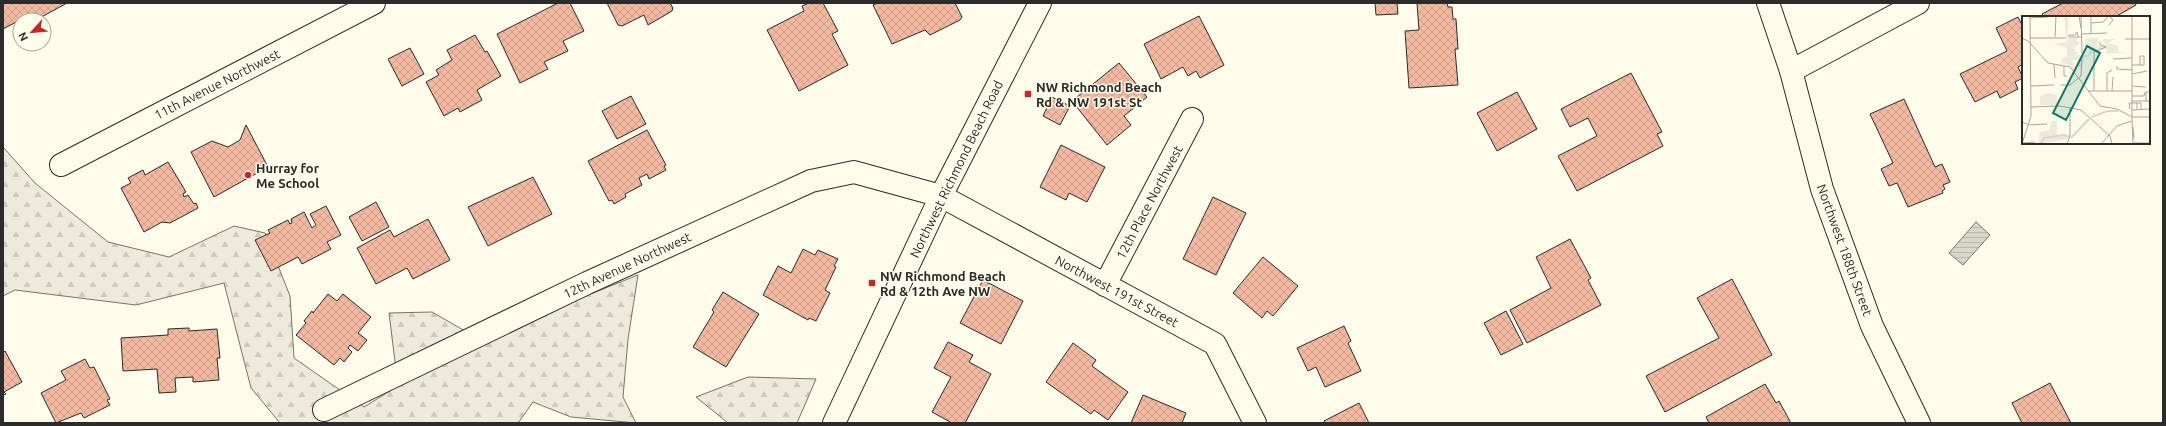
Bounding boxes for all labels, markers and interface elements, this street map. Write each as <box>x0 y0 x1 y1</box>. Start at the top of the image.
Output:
north arrow <box>12 12 52 52</box>
inset map <box>2022 16 2150 144</box>
text: N <box>16 30 30 43</box>
street label: 11th Avenue Northwest <box>152 46 282 122</box>
street label: Northwest Richmond Beach Road <box>907 78 1005 260</box>
place label: NW Richmond Beach Rd & NW 191st St <box>1036 80 1162 109</box>
marker: NW Richmond Beach Rd & NW 191st St <box>1023 89 1033 99</box>
street label: 12th Place Northwest <box>1113 143 1185 261</box>
place label: Hurray for Me School <box>256 161 320 190</box>
marker: Hurray for Me School <box>243 170 253 180</box>
street label: Northwest 188th Street <box>1815 182 1875 318</box>
street label: 12th Avenue Northwest <box>561 229 693 301</box>
street label: Northwest 191st Street <box>1053 253 1181 329</box>
place label: NW Richmond Beach Rd & 12th Ave NW <box>880 269 1006 298</box>
marker: NW Richmond Beach Rd & 12th Ave NW <box>867 278 877 288</box>

